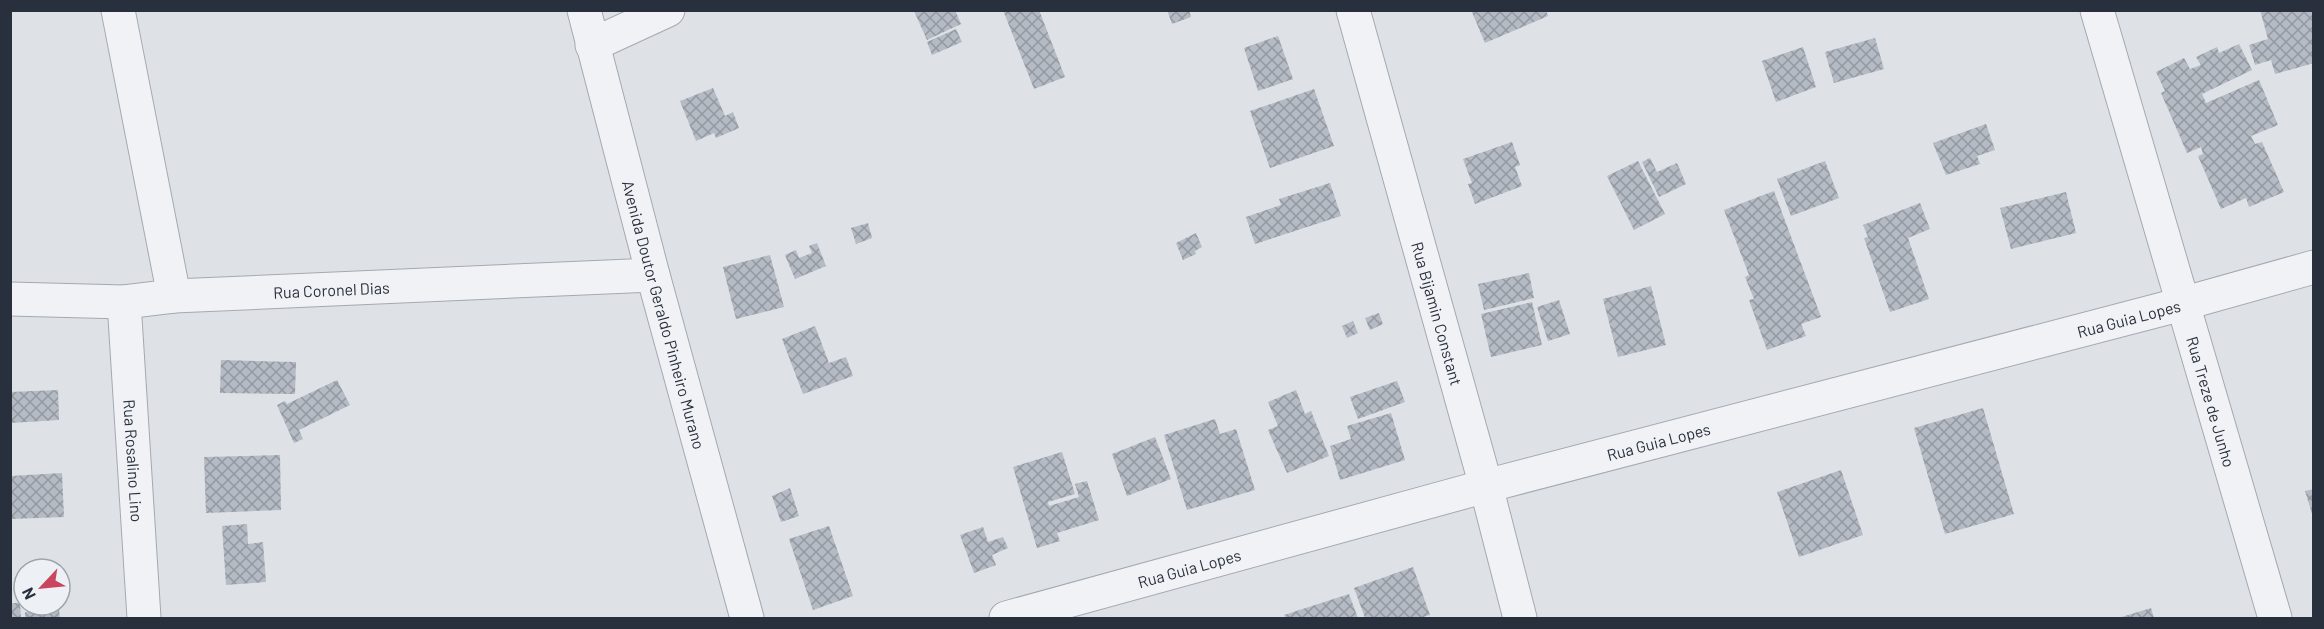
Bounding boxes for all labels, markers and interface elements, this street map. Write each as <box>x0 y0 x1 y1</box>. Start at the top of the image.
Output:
street label: Avenida Doutor Geraldo Pinheiro Murano <box>619 178 710 451</box>
street label: Rua Bijamin Constant <box>1409 239 1467 387</box>
street label: Rua Coronel Dias <box>273 277 390 301</box>
street label: Rua Guia Lopes <box>2075 295 2182 341</box>
street label: Rua Treze de Junho <box>2184 334 2240 469</box>
street label: Rua Rosalino Lino <box>121 399 147 523</box>
street label: Rua Guia Lopes <box>1605 418 1712 464</box>
street label: Rua Guia Lopes <box>1135 544 1243 591</box>
north arrow <box>12 557 72 617</box>
text: N <box>17 585 39 603</box>

